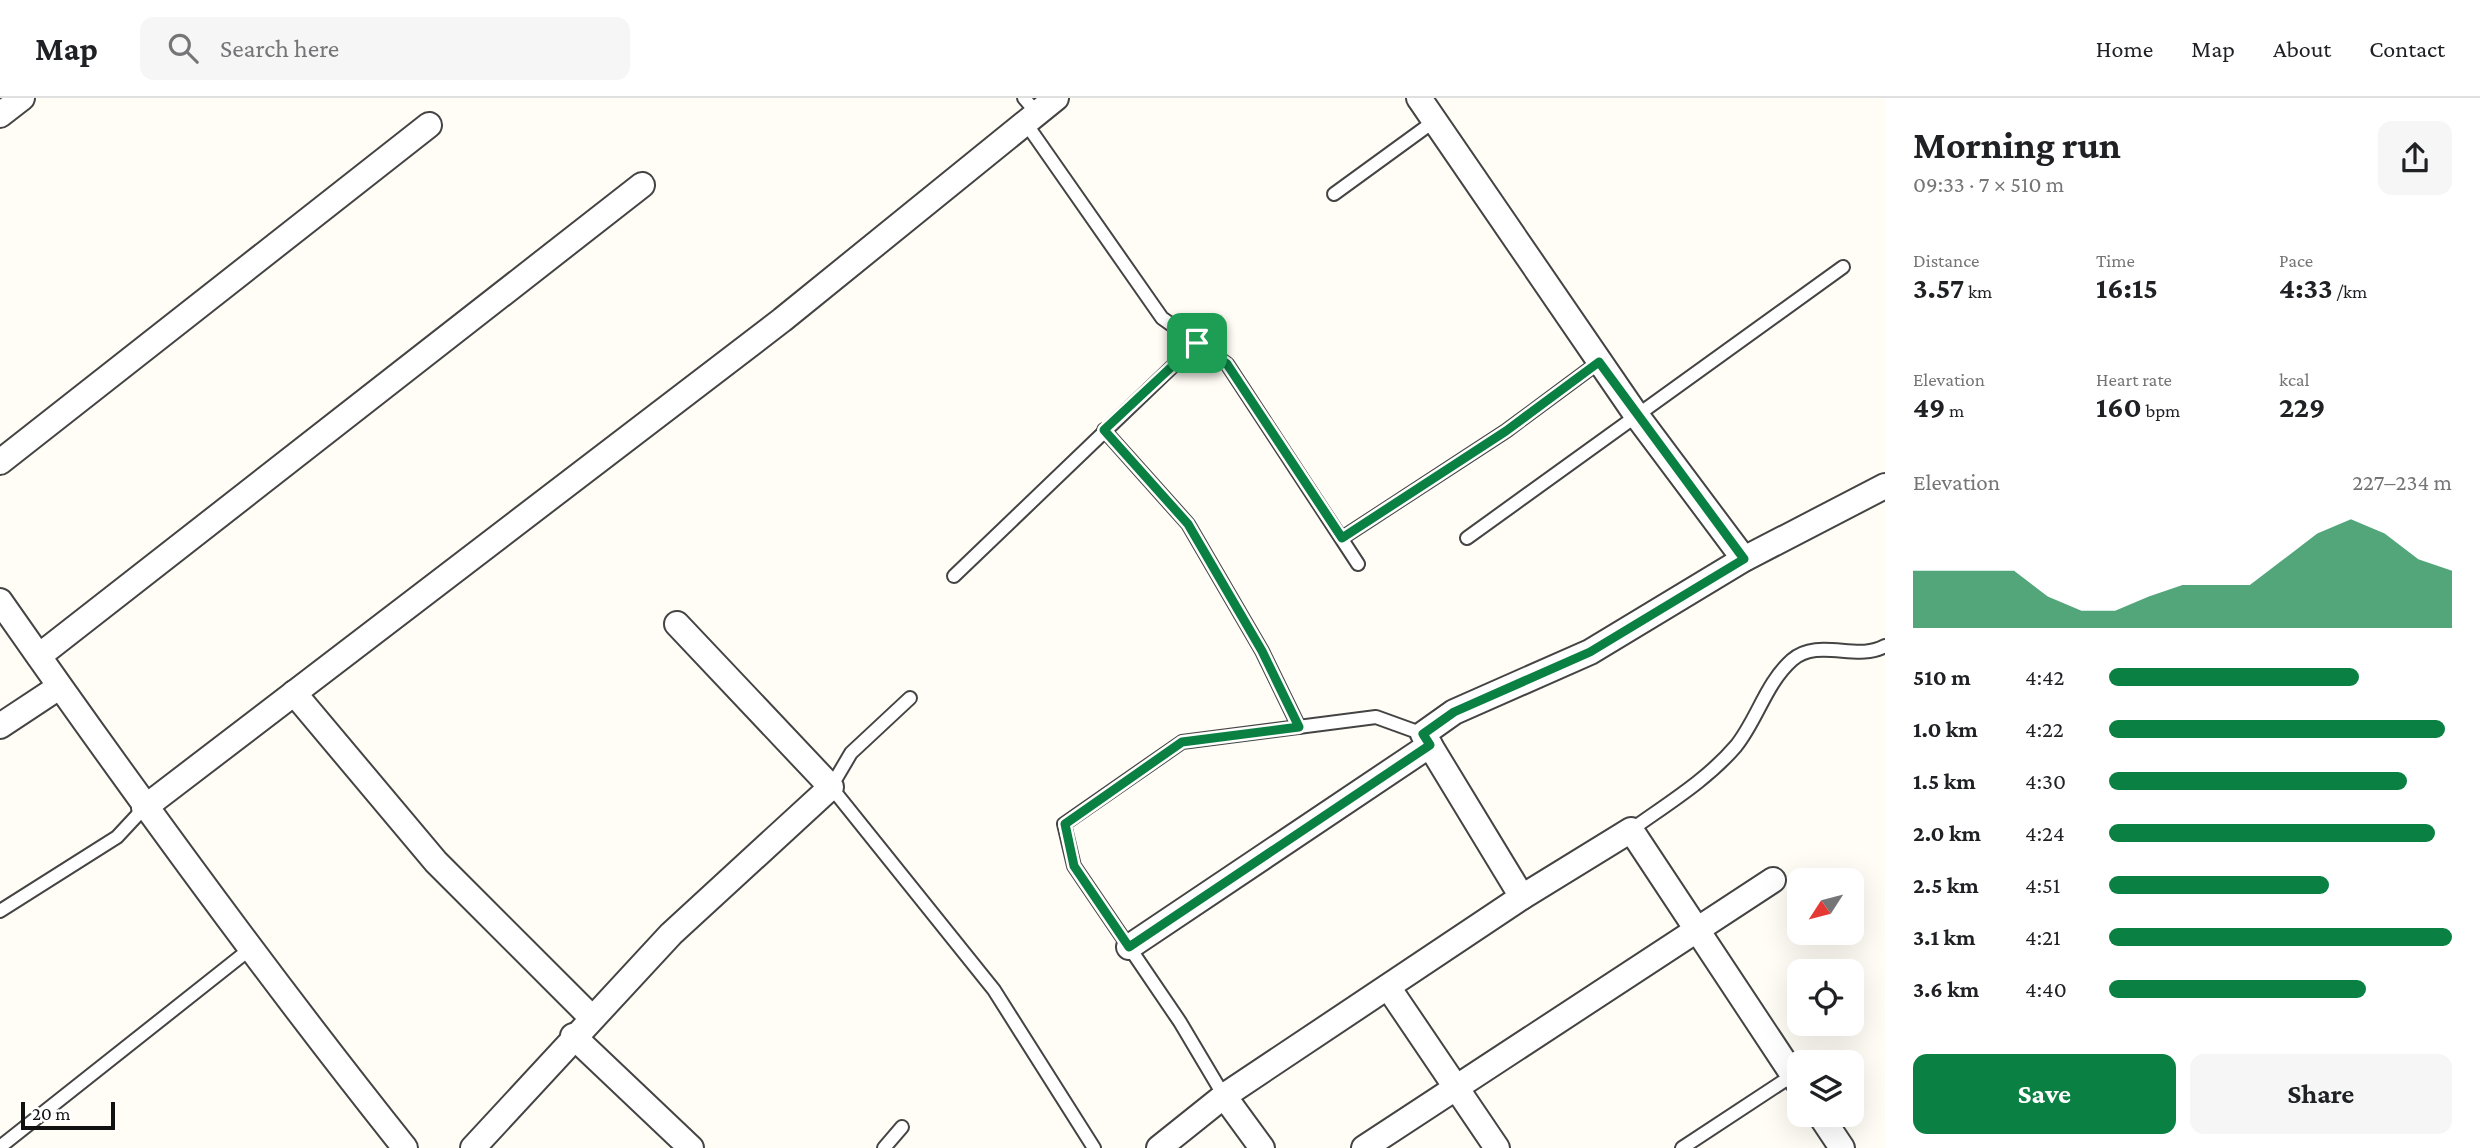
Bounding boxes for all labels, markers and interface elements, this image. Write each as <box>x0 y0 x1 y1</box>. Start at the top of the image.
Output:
search box <box>140 17 630 80</box>
icon: search <box>164 29 202 67</box>
text: Map <box>35 30 98 67</box>
text: Search here <box>220 34 339 63</box>
text: Home <box>2096 35 2153 62</box>
text: Map <box>2191 35 2235 62</box>
text: About <box>2273 35 2331 62</box>
text: Contact <box>2369 35 2445 62</box>
button: share <box>2378 121 2452 195</box>
text: Morning run <box>1913 124 2121 166</box>
text: 09:33 · 7 × 510 m <box>1913 171 2064 197</box>
text: Distance <box>1913 250 1979 271</box>
text: Time <box>2096 250 2135 271</box>
text: Pace <box>2279 250 2313 271</box>
text: 3.57 <box>1913 271 1964 304</box>
text: 16:15 <box>2096 271 2158 304</box>
text: 4:33 <box>2279 271 2333 304</box>
text: km <box>1964 281 1992 302</box>
text: /km <box>2333 281 2367 302</box>
pin <box>1167 313 1227 373</box>
icon: arrive <box>1178 324 1216 362</box>
text: Elevation <box>1913 369 1985 390</box>
text: Heart rate <box>2096 369 2172 390</box>
text: kcal <box>2279 369 2310 390</box>
text: 49 <box>1913 390 1945 423</box>
text: 160 <box>2096 390 2142 423</box>
text: 229 <box>2279 390 2325 423</box>
text: m <box>1945 400 1964 421</box>
text: bpm <box>2142 400 2180 421</box>
text: Elevation <box>1913 469 2000 495</box>
text: 227–234 m <box>2352 469 2452 495</box>
text: 510 m <box>1913 664 1971 690</box>
text: 4:42 <box>2025 664 2065 690</box>
text: 1.0 km <box>1913 716 1978 742</box>
text: 4:22 <box>2025 716 2064 742</box>
text: 1.5 km <box>1913 768 1976 794</box>
text: 4:30 <box>2025 768 2066 794</box>
text: 2.0 km <box>1913 820 1981 846</box>
text: 4:24 <box>2025 820 2065 846</box>
north arrow <box>1787 868 1864 945</box>
map controls <box>1787 868 1864 1127</box>
text: 2.5 km <box>1913 872 1979 898</box>
text: 4:51 <box>2025 872 2060 898</box>
text: 3.1 km <box>1913 924 1976 950</box>
text: 4:21 <box>2025 924 2061 950</box>
button: locate <box>1787 959 1864 1036</box>
text: 3.6 km <box>1913 976 1979 1002</box>
text: 4:40 <box>2025 976 2067 1002</box>
button: layers <box>1787 1050 1864 1127</box>
button: Save <box>1913 1054 2176 1134</box>
button: Share <box>2190 1054 2452 1134</box>
scale bar <box>21 1099 116 1131</box>
text: 20 m <box>32 1103 71 1124</box>

